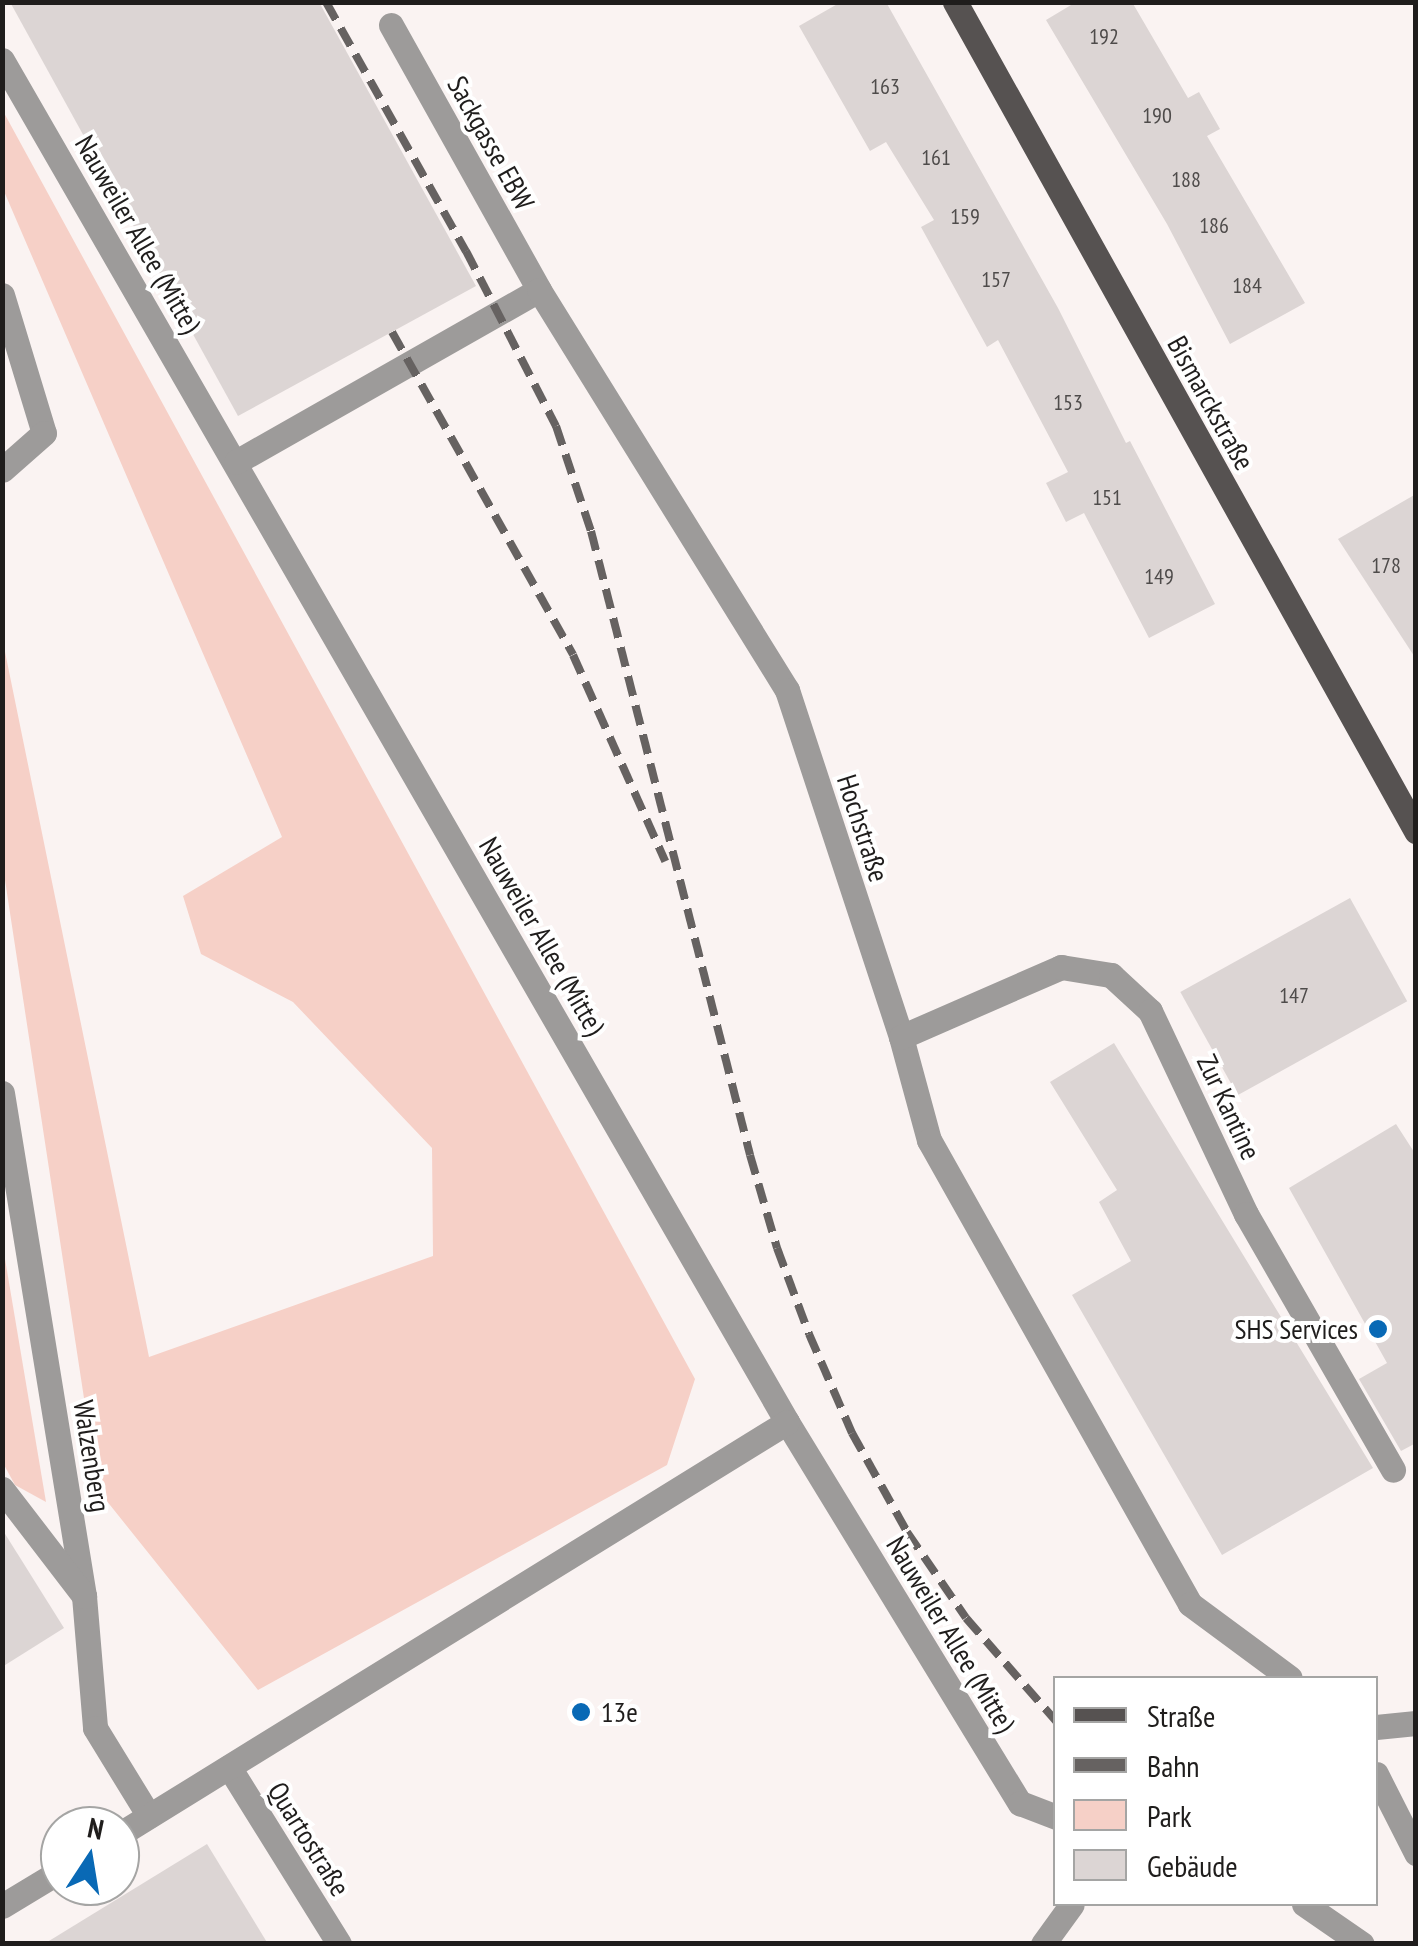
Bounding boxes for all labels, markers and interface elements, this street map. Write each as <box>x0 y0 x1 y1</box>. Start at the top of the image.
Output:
house number: 192 <box>1089 24 1119 50</box>
street label: Sackgasse EBW <box>441 70 541 216</box>
house number: 163 <box>870 74 900 100</box>
house number: 190 <box>1142 103 1172 129</box>
street label: Nauweiler Allee (Mitte) <box>68 129 208 339</box>
house number: 161 <box>921 145 951 171</box>
house number: 188 <box>1171 167 1201 193</box>
house number: 159 <box>950 204 980 230</box>
house number: 186 <box>1199 213 1229 239</box>
house number: 157 <box>981 267 1011 293</box>
house number: 184 <box>1232 273 1262 299</box>
street label: Bismarckstraße <box>1160 330 1262 476</box>
house number: 153 <box>1053 390 1083 416</box>
house number: 151 <box>1092 485 1122 511</box>
house number: 178 <box>1371 553 1401 579</box>
house number: 149 <box>1144 564 1174 590</box>
street label: Hochstraße <box>830 770 896 886</box>
street label: Nauweiler Allee (Mitte) <box>472 831 612 1041</box>
house number: 147 <box>1279 983 1309 1009</box>
street label: Zur Kantine <box>1190 1049 1268 1165</box>
place label: SHS Services <box>1234 1312 1358 1346</box>
marker: SHS Services <box>1367 1318 1389 1340</box>
street label: Walzenberg <box>67 1398 117 1514</box>
street label: Nauweiler Allee (Mitte) <box>879 1530 1023 1738</box>
legend <box>1053 1676 1378 1906</box>
place label: 13e <box>601 1695 638 1729</box>
text: Straße <box>1147 1696 1215 1735</box>
marker: 13e <box>570 1701 592 1723</box>
text: Bahn <box>1147 1746 1200 1785</box>
street label: Quartostraße <box>261 1776 357 1902</box>
text: Park <box>1147 1796 1192 1835</box>
north arrow <box>40 1806 140 1906</box>
text: N <box>85 1808 107 1848</box>
text: Gebäude <box>1147 1846 1238 1885</box>

